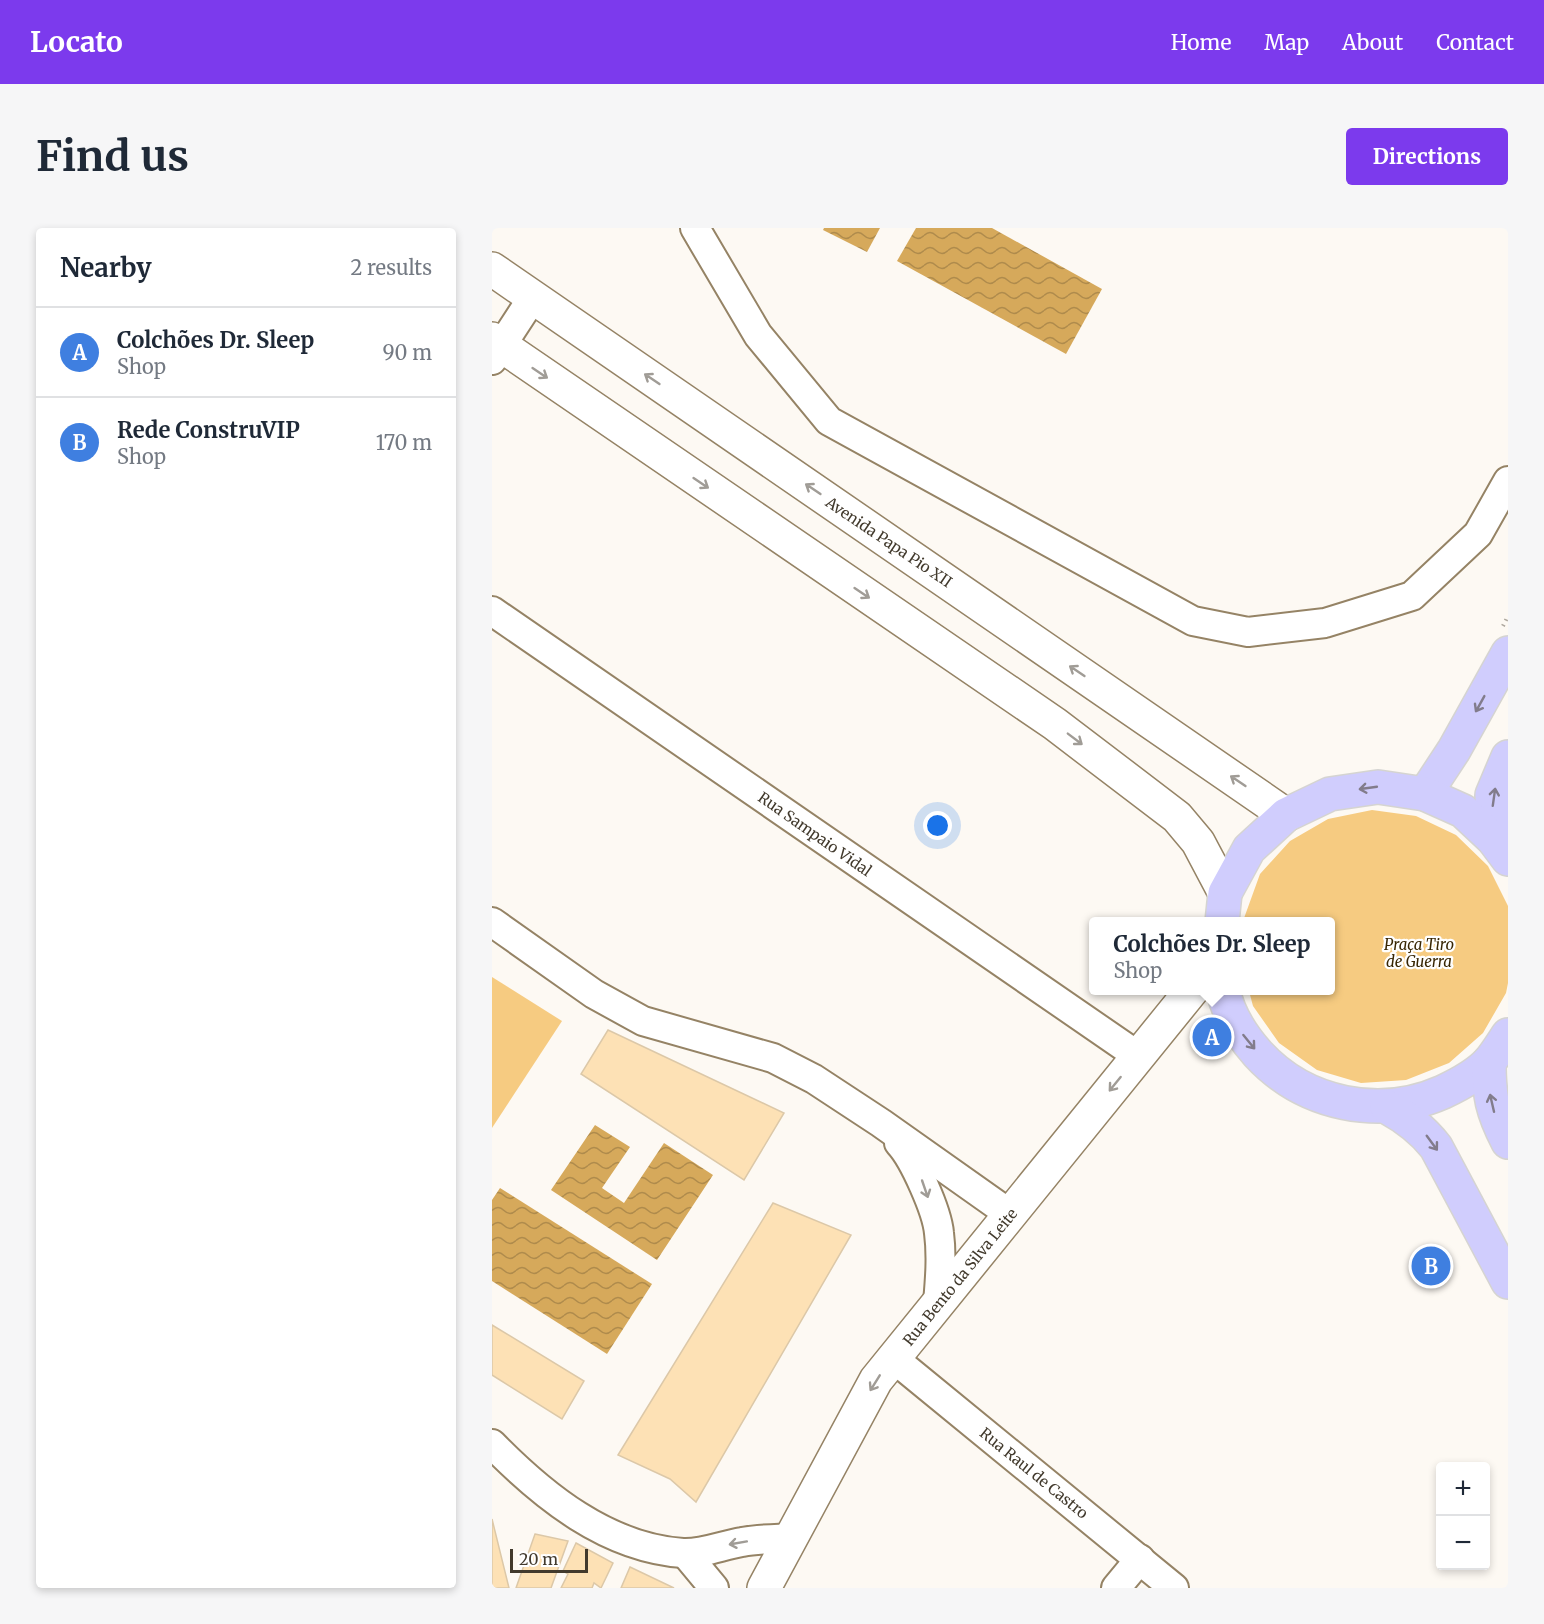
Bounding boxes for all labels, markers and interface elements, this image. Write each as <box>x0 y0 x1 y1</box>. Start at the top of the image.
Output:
text: Locato <box>30 24 123 60</box>
text: Home <box>1171 29 1231 56</box>
text: Map <box>1264 29 1309 56</box>
text: About <box>1342 29 1403 56</box>
text: Contact <box>1436 29 1514 56</box>
button: Directions <box>1346 128 1508 185</box>
text: Find us <box>36 130 189 182</box>
text: Nearby <box>60 251 152 284</box>
text: 2 results <box>350 255 432 280</box>
text: Colchões Dr. Sleep <box>117 326 314 354</box>
text: A <box>72 340 87 365</box>
text: 90 m <box>382 340 432 365</box>
text: Shop <box>117 354 166 379</box>
one-way arrow <box>531 367 548 379</box>
one-way arrow <box>644 373 661 385</box>
text: Rede ConstruVIP <box>117 416 300 444</box>
text: B <box>73 430 86 455</box>
text: 170 m <box>376 430 432 455</box>
text: Shop <box>117 444 166 469</box>
one-way arrow <box>692 477 709 489</box>
one-way arrow <box>805 483 821 495</box>
street label: Avenida Papa Pio XII <box>821 492 956 591</box>
one-way arrow <box>854 586 871 599</box>
one-way arrow <box>1070 665 1086 677</box>
one-way arrow <box>1474 695 1486 712</box>
one-way arrow <box>1066 733 1082 745</box>
one-way arrow <box>1230 775 1247 787</box>
one-way arrow <box>1358 783 1378 794</box>
one-way arrow <box>1488 787 1499 807</box>
street label: Rua Sampaio Vidal <box>755 788 876 880</box>
your location <box>923 811 952 840</box>
popup <box>1089 917 1335 995</box>
text: Colchões Dr. Sleep <box>1113 930 1311 958</box>
park label: Praça Tiro de Guerra <box>1384 935 1454 971</box>
text: Shop <box>1113 958 1162 983</box>
pin: A <box>1192 1014 1232 1060</box>
one-way arrow <box>1242 1034 1255 1050</box>
one-way arrow <box>1109 1076 1122 1092</box>
one-way arrow <box>1486 1094 1498 1113</box>
one-way arrow <box>1426 1134 1438 1150</box>
one-way arrow <box>920 1179 931 1198</box>
street label: Rua Bento da Silva Leite <box>899 1204 1021 1349</box>
pin: B <box>1412 1244 1450 1288</box>
one-way arrow <box>868 1375 881 1392</box>
street label: Rua Raul de Castro <box>976 1423 1092 1523</box>
map controls <box>1436 1462 1490 1570</box>
button: + <box>1436 1462 1490 1516</box>
button: − <box>1436 1516 1490 1570</box>
one-way arrow <box>729 1538 749 1549</box>
scale bar <box>510 1546 588 1574</box>
text: 20 m <box>519 1549 558 1569</box>

